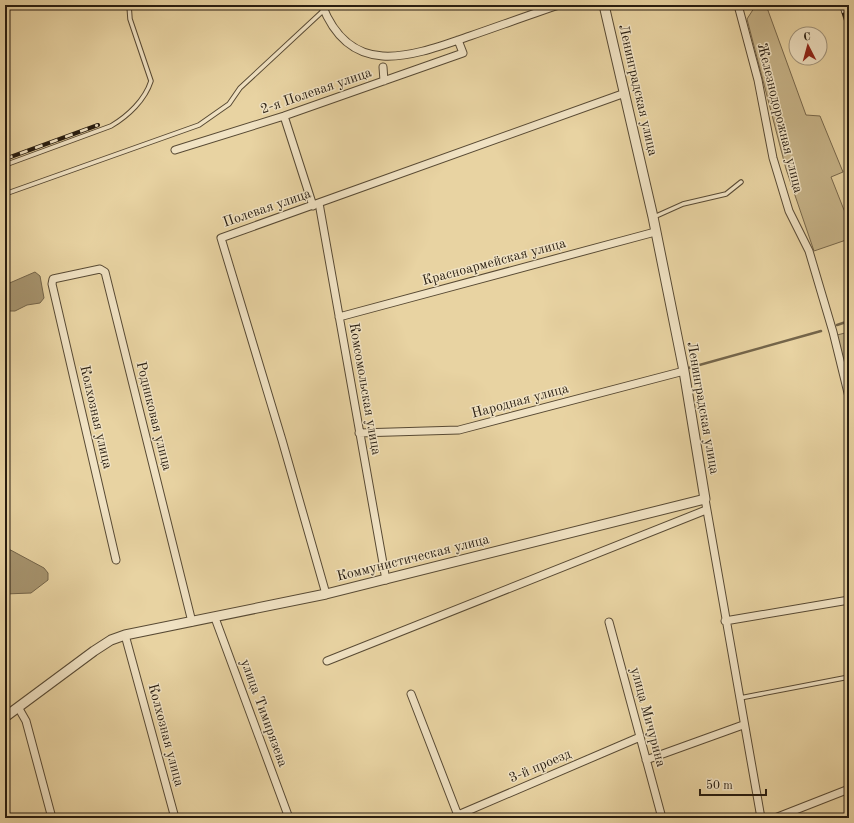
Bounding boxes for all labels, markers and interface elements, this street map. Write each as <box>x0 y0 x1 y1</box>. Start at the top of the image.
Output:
street label: Ленинградская улица <box>616 23 660 157</box>
north arrow <box>788 26 828 66</box>
text: С <box>803 32 811 43</box>
street label: Железнодорожная улица <box>755 42 805 194</box>
street label: 2-я Полевая улица <box>259 65 373 117</box>
street label: Полевая улица <box>221 186 313 230</box>
street label: Красноармейская улица <box>421 236 568 288</box>
street label: Комсомольская улица <box>346 322 384 456</box>
street label: Ленинградская улица <box>684 341 722 475</box>
street label: Родниковая улица <box>134 360 174 472</box>
street label: Колхозная улица <box>77 364 115 470</box>
street label: Народная улица <box>470 381 570 421</box>
street label: Коммунистическая улица <box>335 532 491 584</box>
street label: улица Тимирязева <box>238 657 290 769</box>
street label: улица Мичурина <box>628 666 668 769</box>
street label: Колхозная улица <box>146 682 186 788</box>
street label: 3-й проезд <box>507 747 573 785</box>
scale bar <box>700 771 766 797</box>
text: 50 m <box>706 779 733 792</box>

